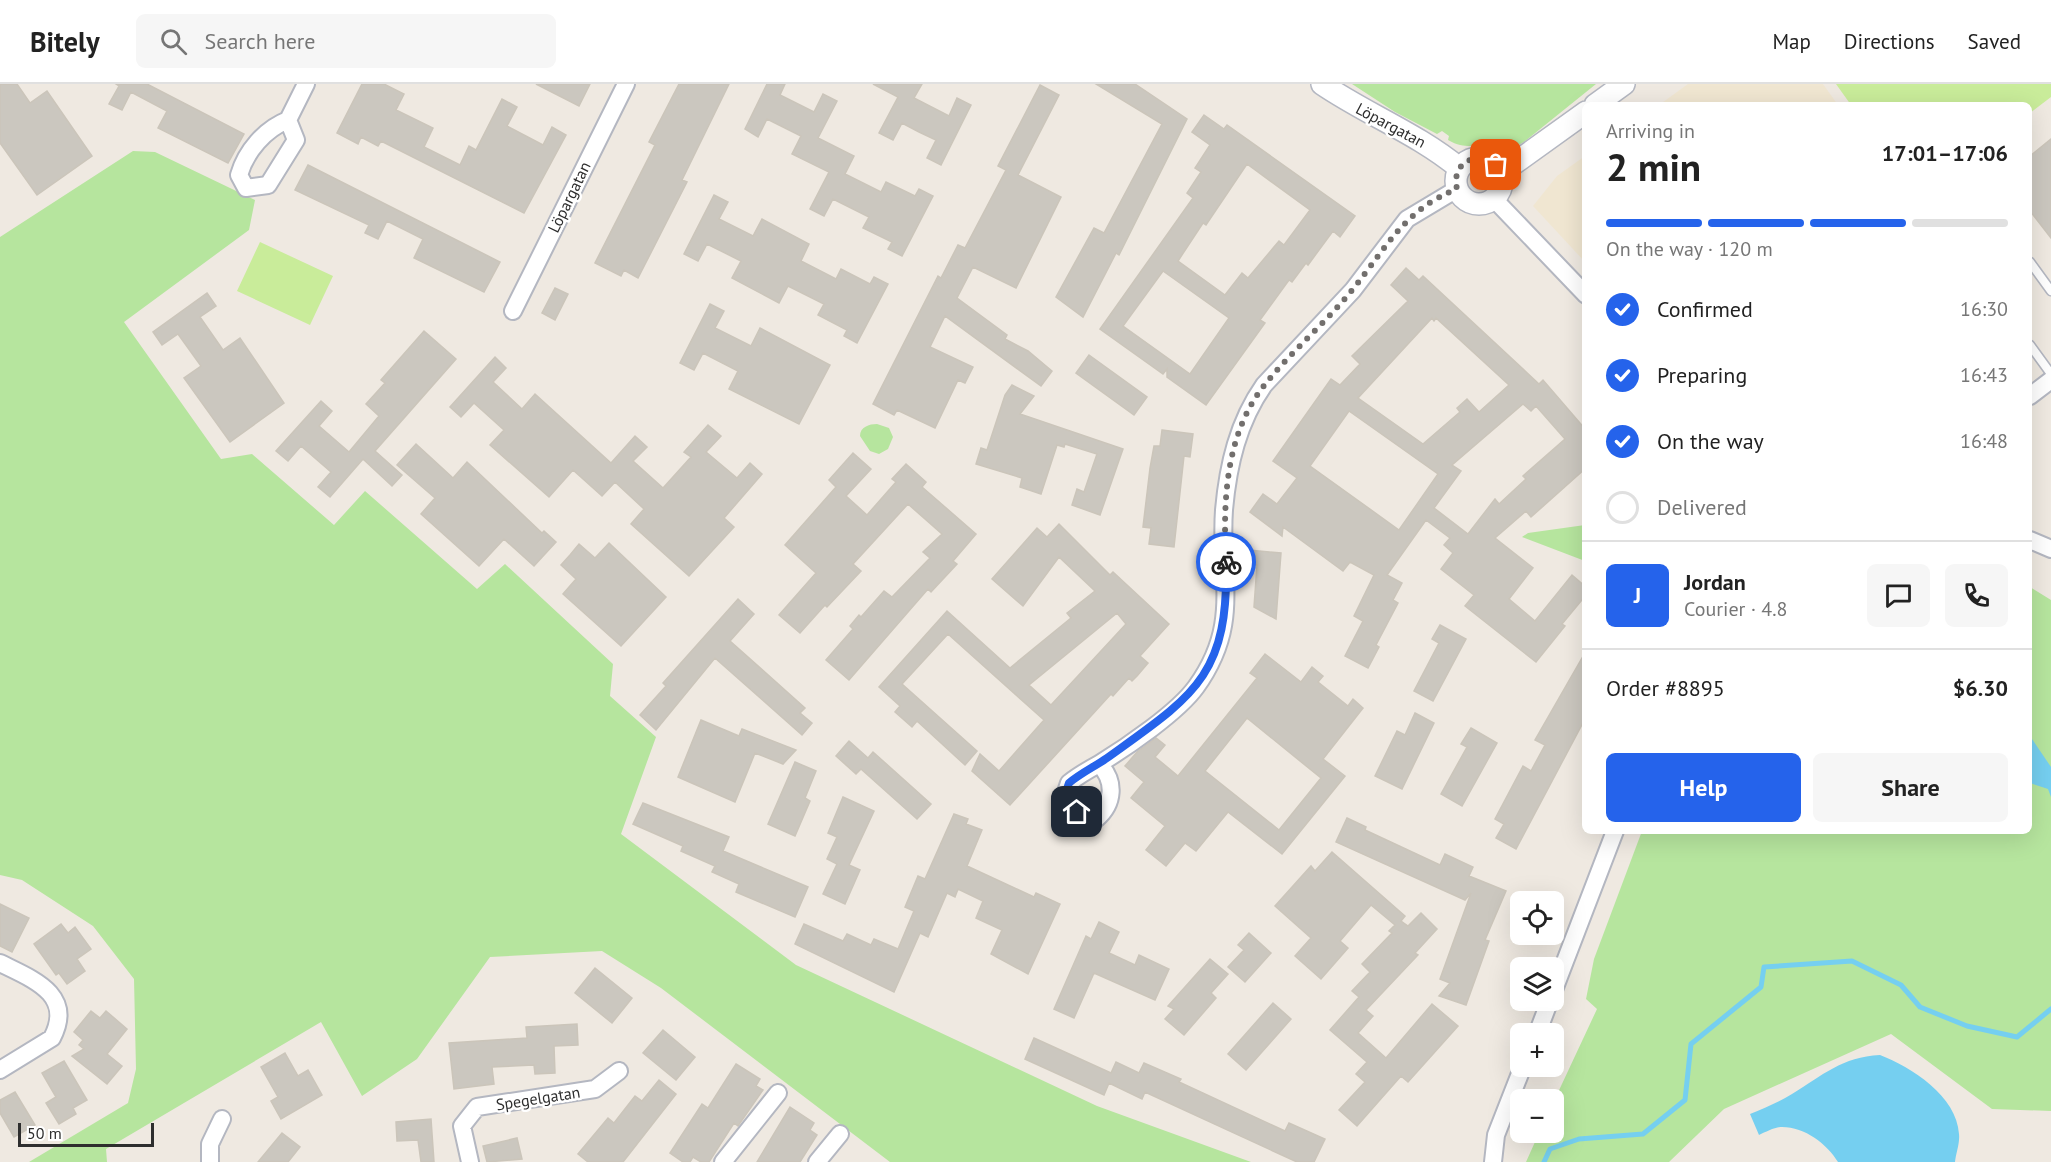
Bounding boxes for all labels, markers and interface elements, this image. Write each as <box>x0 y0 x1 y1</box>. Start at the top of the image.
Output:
search box <box>136 14 556 68</box>
text: Bitely <box>30 23 100 60</box>
icon: search <box>157 25 190 58</box>
text: Search here <box>205 27 316 55</box>
text: Map <box>1772 28 1811 55</box>
text: Directions <box>1844 28 1935 55</box>
text: Saved <box>1968 28 2021 55</box>
street label: Löpargatan <box>1352 98 1430 152</box>
text: Arriving in <box>1606 118 1695 144</box>
pin <box>1470 139 1521 190</box>
text: 17:01–17:06 <box>1882 139 2008 167</box>
text: 2 min <box>1606 141 1701 192</box>
icon: bag <box>1479 148 1512 181</box>
street label: Löpargatan <box>543 158 595 236</box>
text: On the way · 120 m <box>1606 236 1773 262</box>
icon: check <box>1606 293 1639 326</box>
text: Confirmed <box>1657 295 1753 323</box>
text: 16:30 <box>1960 296 2008 322</box>
icon: check <box>1606 359 1639 392</box>
text: Preparing <box>1657 361 1747 389</box>
text: 16:43 <box>1960 362 2008 388</box>
icon: check <box>1606 425 1639 458</box>
text: On the way <box>1657 427 1764 455</box>
text: 16:48 <box>1960 428 2008 454</box>
text: Delivered <box>1657 493 1747 521</box>
courier <box>1196 532 1256 592</box>
icon: bike <box>1210 546 1243 579</box>
button: chat <box>1867 564 1930 627</box>
button: phone <box>1945 564 2008 627</box>
text: Jordan <box>1684 568 1746 596</box>
text: J <box>1634 581 1641 609</box>
text: Courier · 4.8 <box>1684 596 1787 622</box>
text: Order #8895 <box>1606 674 1725 702</box>
text: $6.30 <box>1953 674 2008 702</box>
button: Help <box>1606 753 1801 822</box>
button: Share <box>1813 753 2008 822</box>
pin <box>1051 786 1102 837</box>
icon: home <box>1060 795 1093 828</box>
map controls <box>1510 891 1564 1143</box>
button: locate <box>1510 891 1564 945</box>
button: layers <box>1510 957 1564 1011</box>
button: + <box>1510 1023 1564 1077</box>
street label: Spegelgatan <box>494 1081 582 1115</box>
button: − <box>1510 1089 1564 1143</box>
scale bar <box>18 1120 154 1148</box>
text: 50 m <box>27 1123 62 1143</box>

